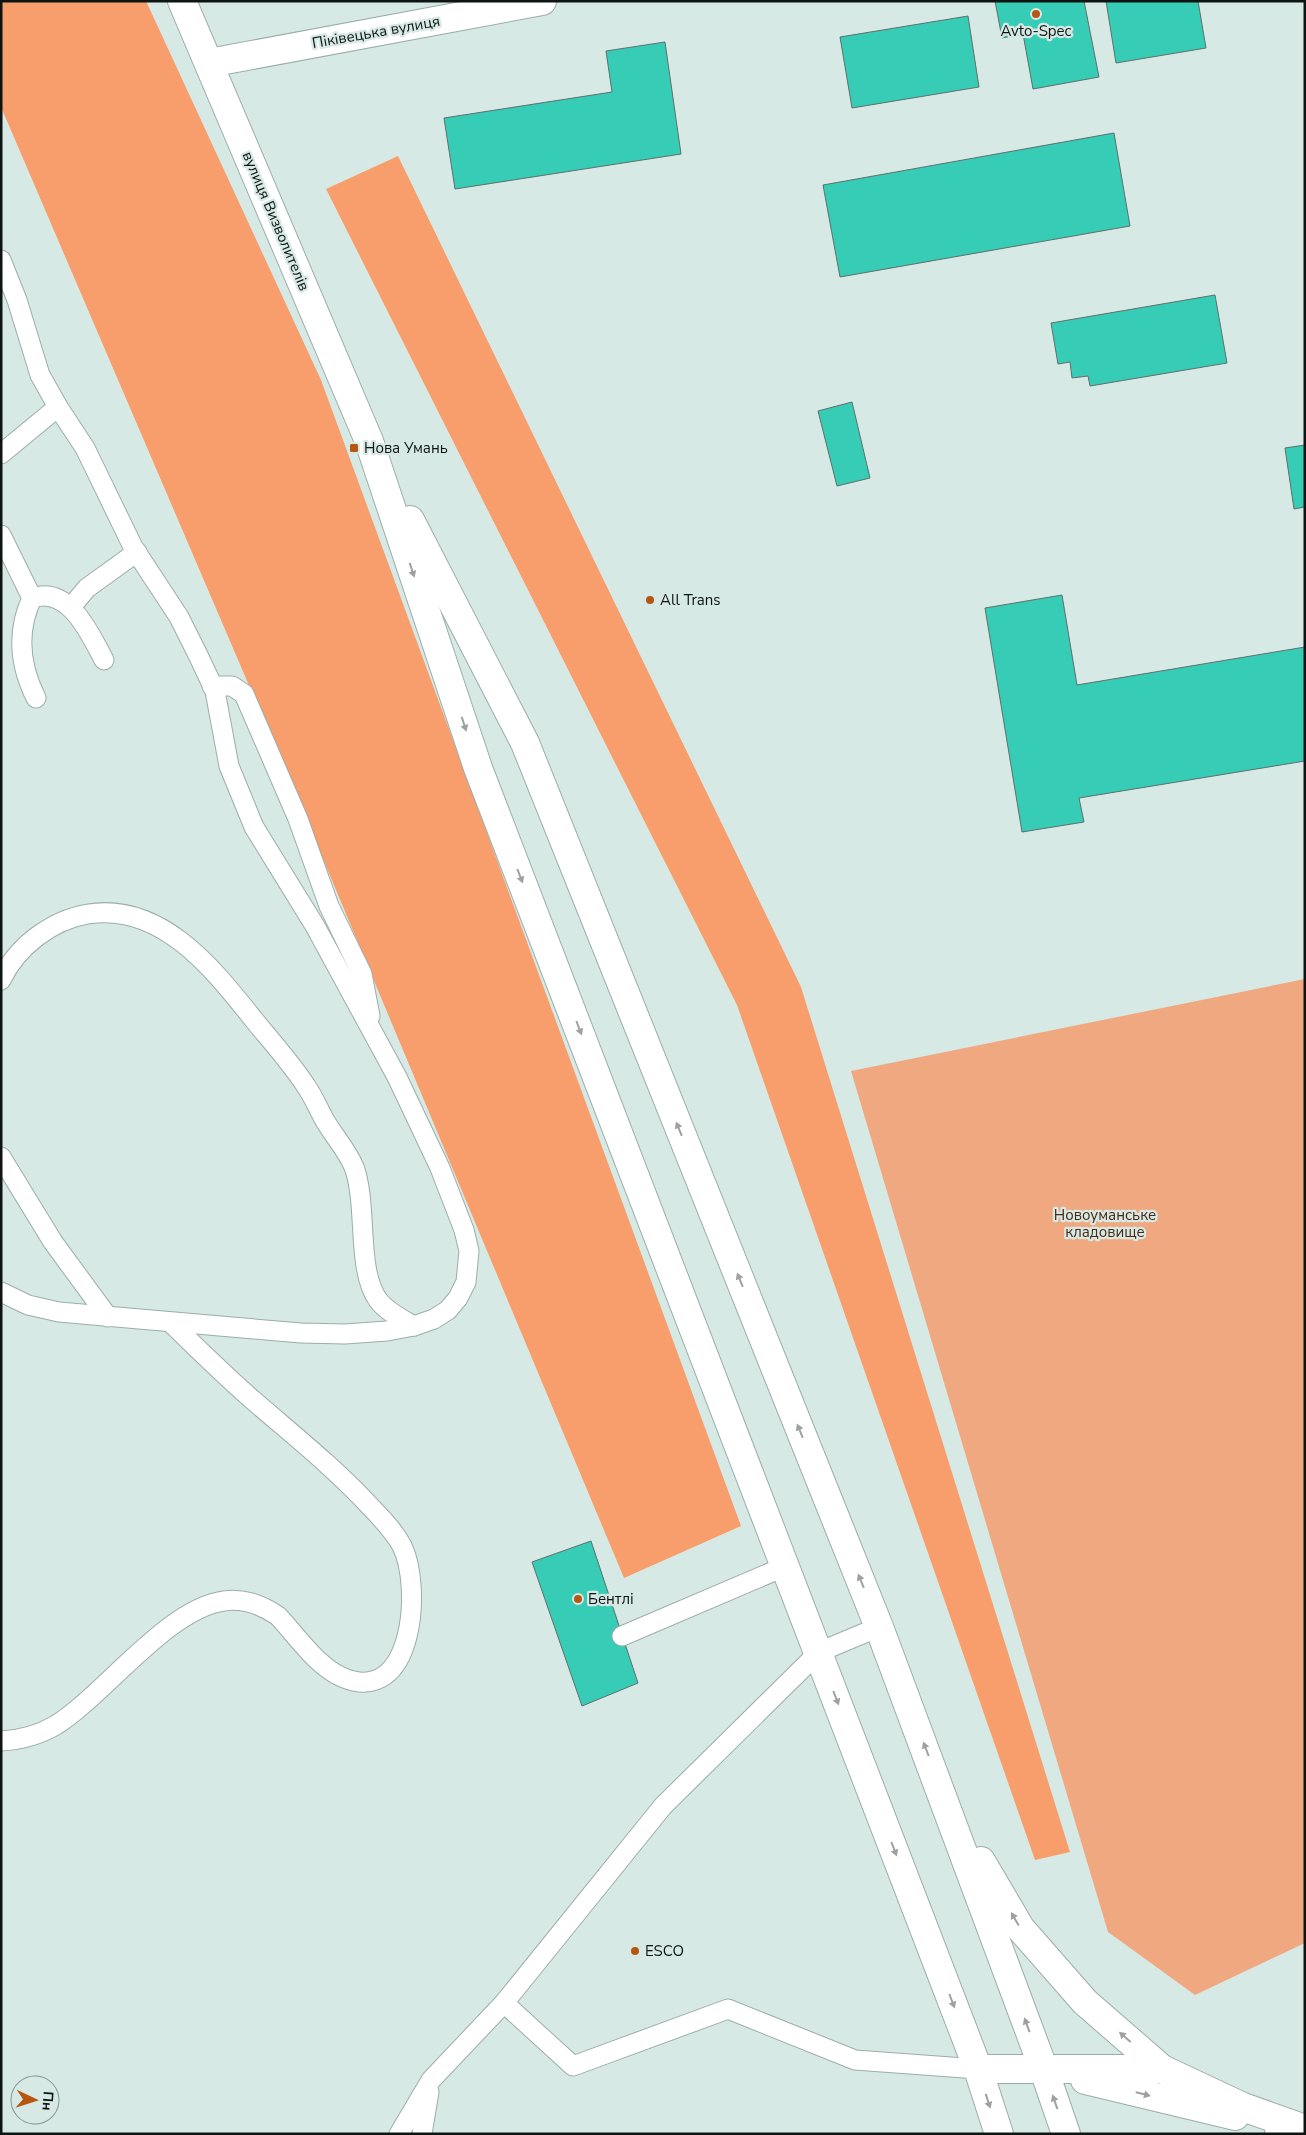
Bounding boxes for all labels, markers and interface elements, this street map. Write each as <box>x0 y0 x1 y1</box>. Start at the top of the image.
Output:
marker: Avto-Spec <box>1030 8 1042 20</box>
street label: Піківецька вулиця <box>310 11 442 53</box>
place label: Avto-Spec <box>1000 21 1072 41</box>
street label: вулиця Визволителів <box>238 148 314 294</box>
place label: Нова Умань <box>364 438 448 458</box>
marker: Нова Умань <box>348 442 360 454</box>
one-way arrow <box>408 563 416 578</box>
place label: All Trans <box>660 590 721 610</box>
marker: All Trans <box>644 594 656 606</box>
one-way arrow <box>460 717 468 732</box>
one-way arrow <box>517 869 524 884</box>
one-way arrow <box>575 1021 583 1035</box>
one-way arrow <box>675 1122 683 1136</box>
park label: Новоуманське кладовище <box>1054 1205 1156 1242</box>
one-way arrow <box>736 1272 744 1287</box>
one-way arrow <box>796 1423 804 1438</box>
one-way arrow <box>856 1574 864 1589</box>
place label: Бентлі <box>588 1589 634 1609</box>
marker: Бентлі <box>572 1593 584 1605</box>
one-way arrow <box>833 1690 840 1705</box>
one-way arrow <box>922 1742 929 1757</box>
one-way arrow <box>891 1842 898 1857</box>
one-way arrow <box>1010 1912 1019 1925</box>
place label: ESCO <box>645 1941 684 1961</box>
marker: ESCO <box>629 1945 641 1957</box>
one-way arrow <box>949 1994 956 2009</box>
one-way arrow <box>1023 2017 1030 2032</box>
one-way arrow <box>1120 2031 1132 2043</box>
north arrow <box>10 2075 60 2125</box>
one-way arrow <box>1135 2090 1150 2098</box>
text: Пн <box>37 2091 58 2111</box>
one-way arrow <box>985 2094 993 2109</box>
one-way arrow <box>1051 2094 1059 2109</box>

